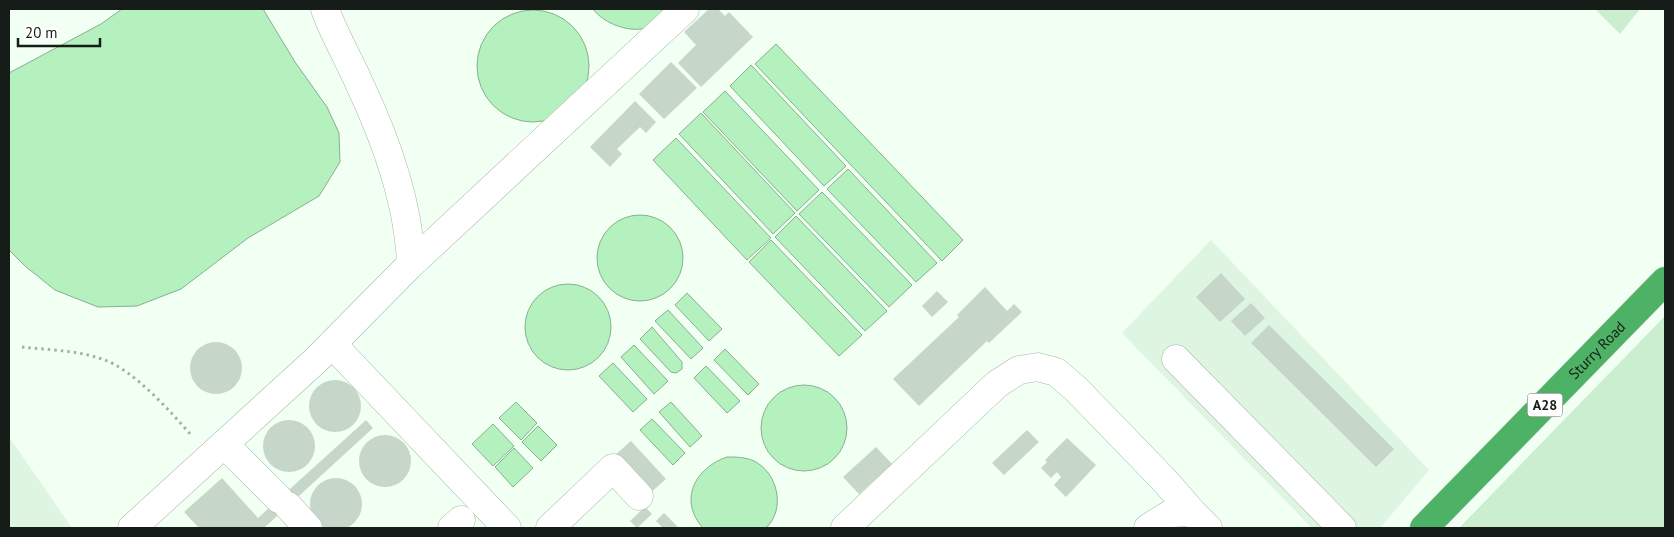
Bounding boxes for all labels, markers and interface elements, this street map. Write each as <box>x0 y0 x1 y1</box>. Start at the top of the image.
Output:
scale bar <box>18 15 100 47</box>
text: 20 m <box>25 23 58 42</box>
street label: Sturry Road <box>1564 317 1629 383</box>
road number: A28 <box>1528 394 1562 416</box>

